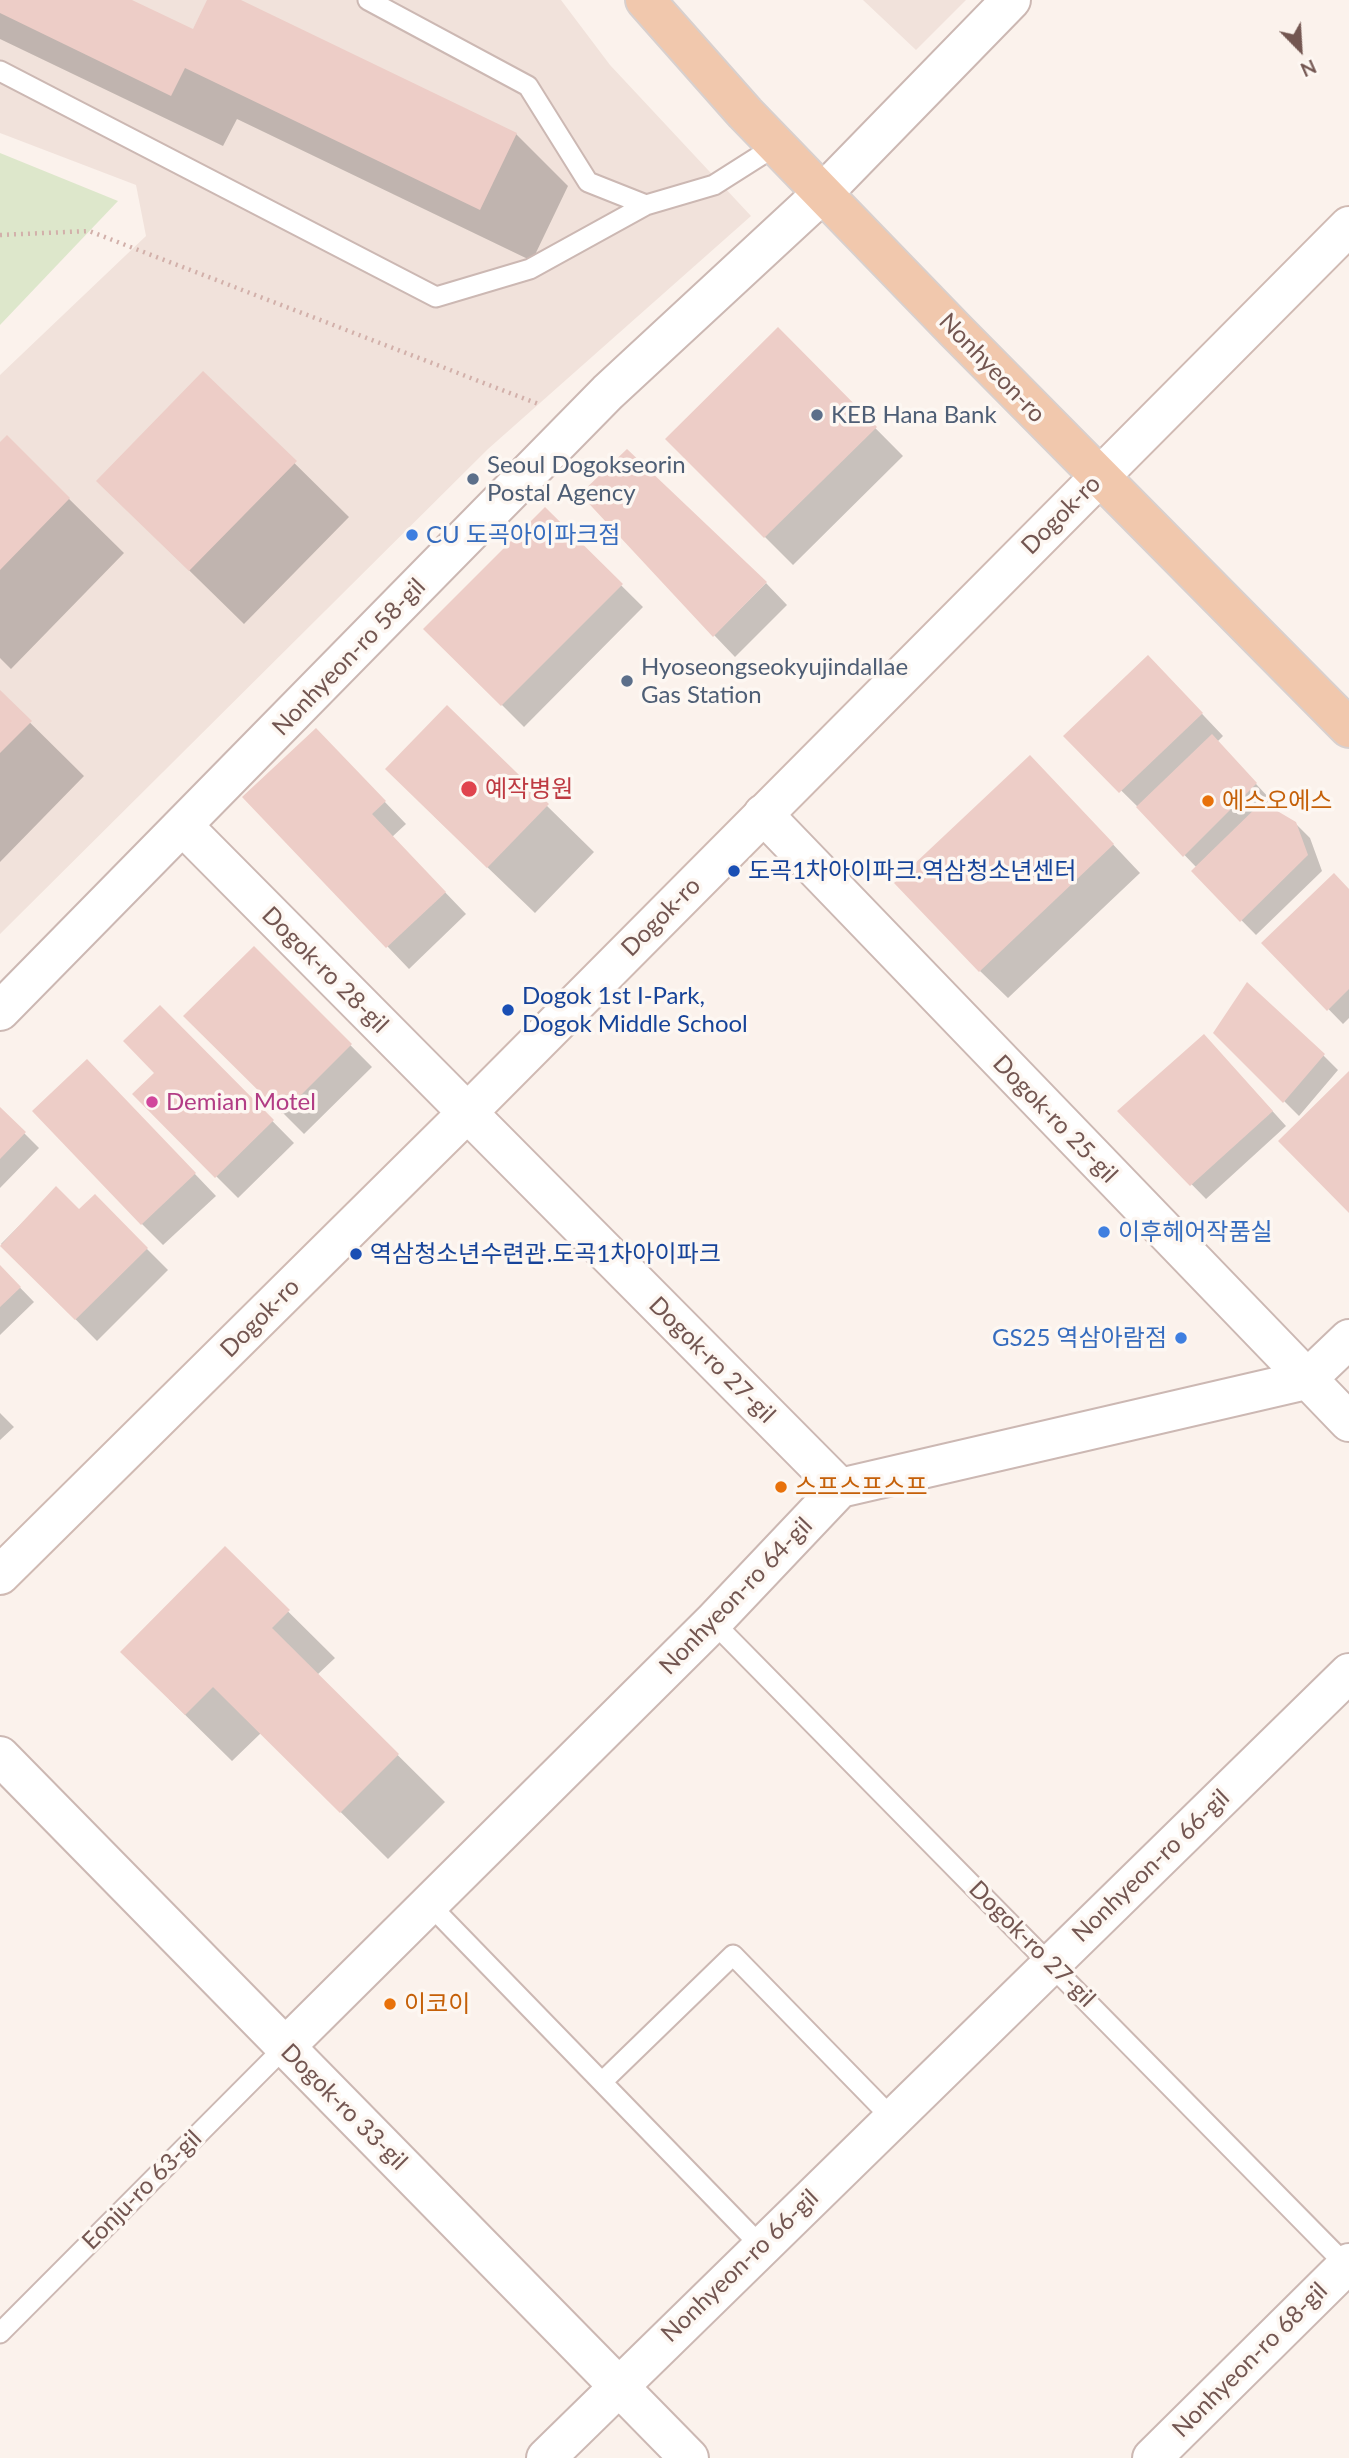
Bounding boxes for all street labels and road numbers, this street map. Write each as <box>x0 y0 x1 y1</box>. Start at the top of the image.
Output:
street label: Nonhyeon-ro <box>933 307 1051 429</box>
street label: Dogok-ro <box>1015 469 1107 561</box>
street label: Nonhyeon-ro 58-gil <box>267 572 431 742</box>
street label: Dogok-ro <box>615 871 707 963</box>
street label: Dogok-ro 28-gil <box>256 901 394 1039</box>
street label: Dogok-ro 25-gil <box>987 1049 1123 1189</box>
street label: Dogok-ro <box>214 1272 306 1364</box>
street label: Dogok-ro 27-gil <box>643 1291 781 1429</box>
street label: Nonhyeon-ro 64-gil <box>654 1511 818 1681</box>
street label: Nonhyeon-ro 66-gil <box>1066 1784 1236 1948</box>
street label: Dogok-ro 27-gil <box>963 1875 1101 2013</box>
street label: Dogok-ro 33-gil <box>275 2038 413 2176</box>
street label: Eonju-ro 63-gil <box>76 2124 208 2256</box>
street label: Nonhyeon-ro 66-gil <box>655 2184 825 2348</box>
street label: Nonhyeon-ro 68-gil <box>1167 2277 1333 2443</box>

